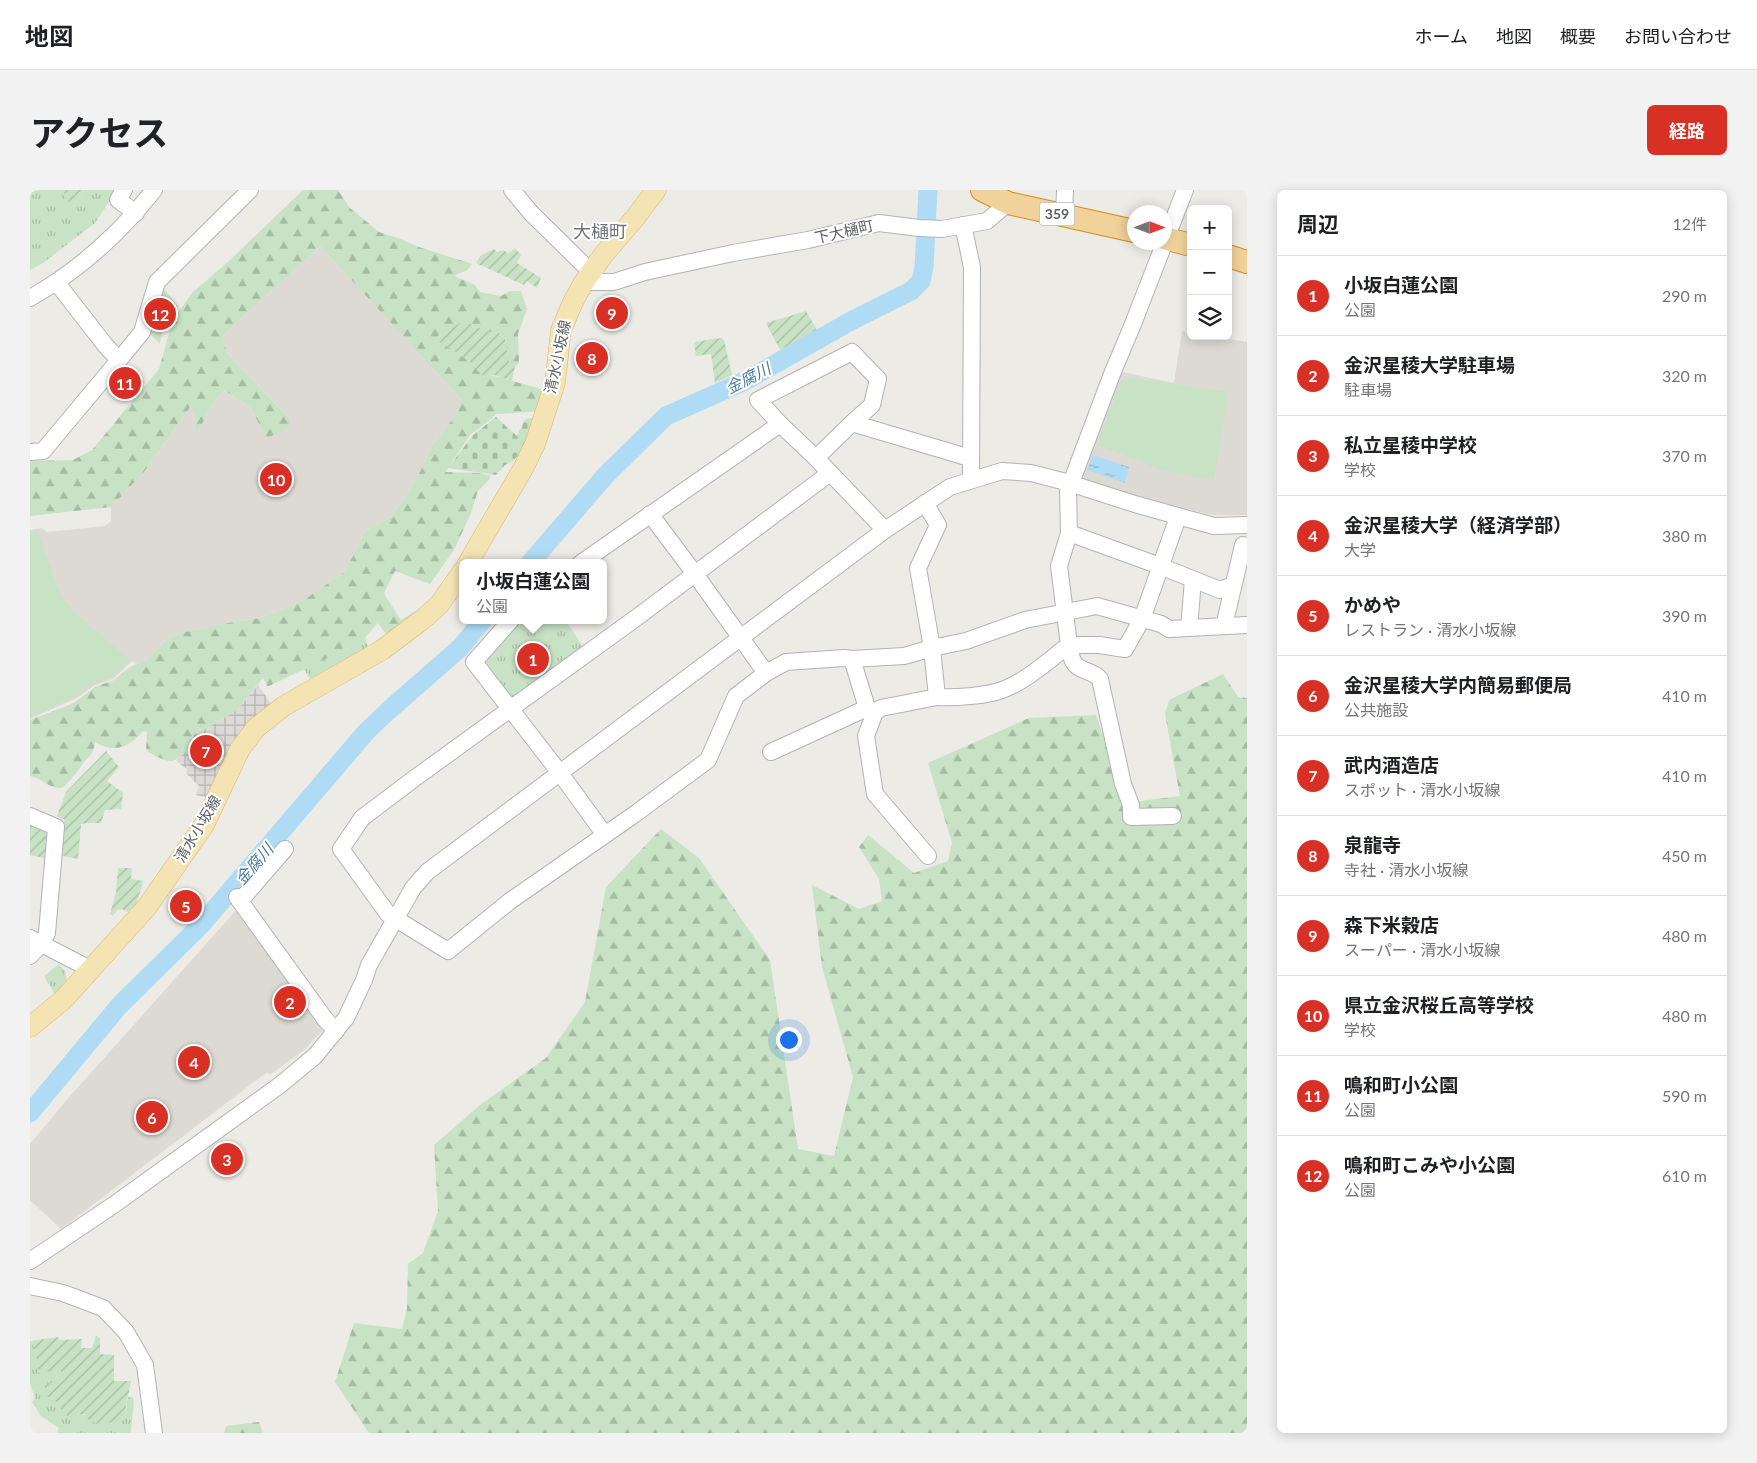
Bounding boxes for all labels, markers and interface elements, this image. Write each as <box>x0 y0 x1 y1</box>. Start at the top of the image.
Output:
text: 地図 <box>25 21 73 50</box>
text: ホーム <box>1415 25 1468 47</box>
text: 地図 <box>1496 25 1532 47</box>
text: 概要 <box>1560 25 1596 47</box>
text: お問い合わせ <box>1624 25 1732 47</box>
button: 経路 <box>1647 105 1727 155</box>
text: アクセス <box>30 111 168 153</box>
road number: 359 <box>1040 202 1074 226</box>
north arrow <box>1127 205 1172 250</box>
map controls <box>1187 205 1232 340</box>
button: + <box>1187 205 1232 250</box>
text: 周辺 <box>1297 211 1339 236</box>
text: 12件 <box>1672 214 1707 233</box>
street label: 下大樋町 <box>813 216 875 247</box>
district label: 大樋町 <box>573 220 627 242</box>
button: − <box>1187 250 1232 295</box>
text: 小坂白蓮公園 <box>1344 273 1458 296</box>
text: 1 <box>1308 286 1318 305</box>
text: 290 m <box>1662 286 1707 305</box>
pin: 9 <box>596 294 628 332</box>
pin: 12 <box>144 295 176 333</box>
button: layers <box>1187 295 1232 340</box>
text: 公園 <box>1344 300 1376 319</box>
street label: 清水小坂線 <box>540 318 574 395</box>
pin: 8 <box>576 339 608 377</box>
text: 金沢星稜大学駐車場 <box>1344 353 1515 376</box>
water label: 金腐川 <box>722 357 775 397</box>
pin: 11 <box>109 364 141 402</box>
text: 2 <box>1308 366 1318 385</box>
text: 320 m <box>1662 366 1707 385</box>
text: 駐車場 <box>1344 380 1392 399</box>
text: 私立星稜中学校 <box>1344 433 1477 456</box>
text: 3 <box>1308 446 1318 465</box>
text: 370 m <box>1662 446 1707 465</box>
pin: 10 <box>260 460 292 498</box>
text: 学校 <box>1344 460 1376 479</box>
text: 金沢星稜大学（経済学部） <box>1344 513 1572 536</box>
text: 4 <box>1308 526 1318 545</box>
text: 380 m <box>1662 526 1707 545</box>
text: 大学 <box>1344 540 1376 559</box>
popup <box>459 559 607 624</box>
text: 小坂白蓮公園 <box>476 569 590 592</box>
text: かめや <box>1344 593 1401 616</box>
text: 公園 <box>476 596 508 615</box>
text: 5 <box>1308 606 1318 625</box>
text: 390 m <box>1662 606 1707 625</box>
text: レストラン · 清水小坂線 <box>1344 620 1516 639</box>
pin: 1 <box>517 640 549 678</box>
text: 金沢星稜大学内簡易郵便局 <box>1344 673 1572 696</box>
text: 6 <box>1308 686 1318 705</box>
text: 410 m <box>1662 686 1707 705</box>
text: 公共施設 <box>1344 700 1408 719</box>
pin: 7 <box>190 732 222 770</box>
text: 武内酒造店 <box>1344 753 1439 776</box>
text: 7 <box>1308 766 1318 785</box>
text: 410 m <box>1662 766 1707 785</box>
text: スポット · 清水小坂線 <box>1344 780 1500 799</box>
street label: 清水小坂線 <box>170 792 224 865</box>
text: 泉龍寺 <box>1344 833 1401 856</box>
water label: 金腐川 <box>231 838 278 888</box>
text: 8 <box>1308 846 1318 865</box>
text: 450 m <box>1662 846 1707 865</box>
text: 寺社 · 清水小坂線 <box>1344 860 1468 879</box>
pin: 5 <box>170 887 202 925</box>
text: 森下米穀店 <box>1344 913 1439 936</box>
text: 9 <box>1308 926 1318 945</box>
text: 480 m <box>1662 926 1707 945</box>
text: スーパー · 清水小坂線 <box>1344 940 1500 959</box>
pin: 2 <box>274 983 306 1021</box>
text: 県立金沢桜丘高等学校 <box>1344 993 1534 1016</box>
text: 10 <box>1304 1006 1322 1025</box>
text: 480 m <box>1662 1006 1707 1025</box>
text: 学校 <box>1344 1020 1376 1039</box>
your location <box>776 1027 802 1053</box>
pin: 4 <box>178 1043 210 1081</box>
text: 鳴和町小公園 <box>1344 1073 1458 1096</box>
text: 11 <box>1304 1086 1322 1105</box>
text: 590 m <box>1662 1086 1707 1105</box>
pin: 6 <box>136 1098 168 1136</box>
text: 公園 <box>1344 1100 1376 1119</box>
pin: 3 <box>211 1140 243 1178</box>
text: 鳴和町こみや小公園 <box>1344 1153 1515 1176</box>
text: 12 <box>1304 1166 1322 1185</box>
text: 610 m <box>1662 1166 1707 1185</box>
text: 公園 <box>1344 1180 1376 1199</box>

